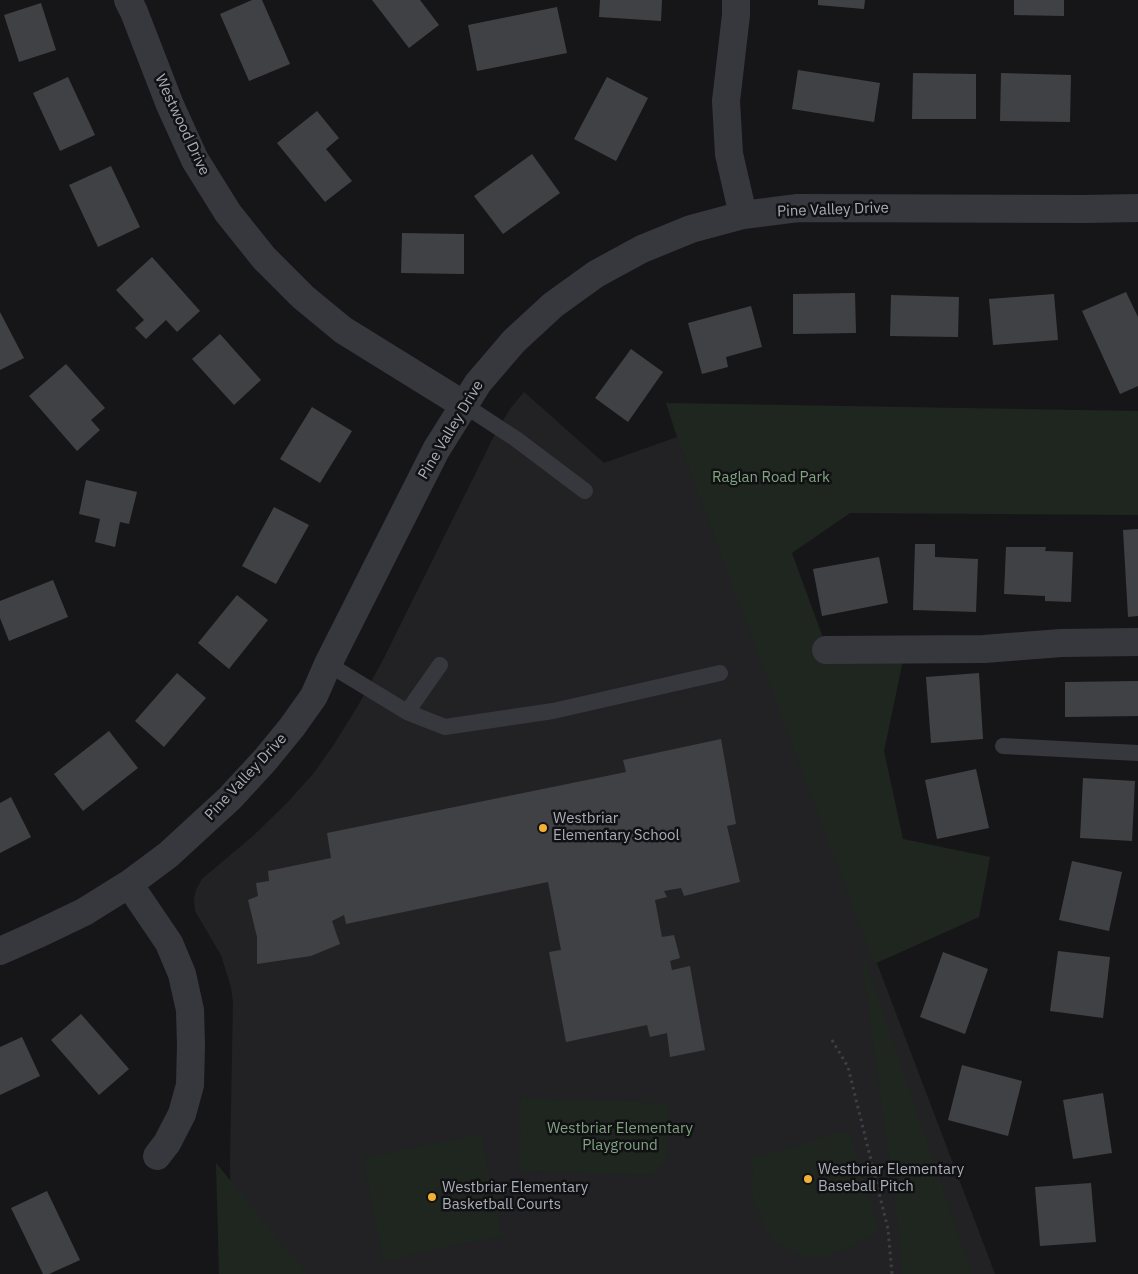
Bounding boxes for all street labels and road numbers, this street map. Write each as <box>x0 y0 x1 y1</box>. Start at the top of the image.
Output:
street label: Westwood Drive <box>151 72 213 178</box>
street label: Pine Valley Drive <box>777 199 889 221</box>
street label: Pine Valley Drive <box>414 377 488 483</box>
street label: Pine Valley Drive <box>201 730 291 824</box>

